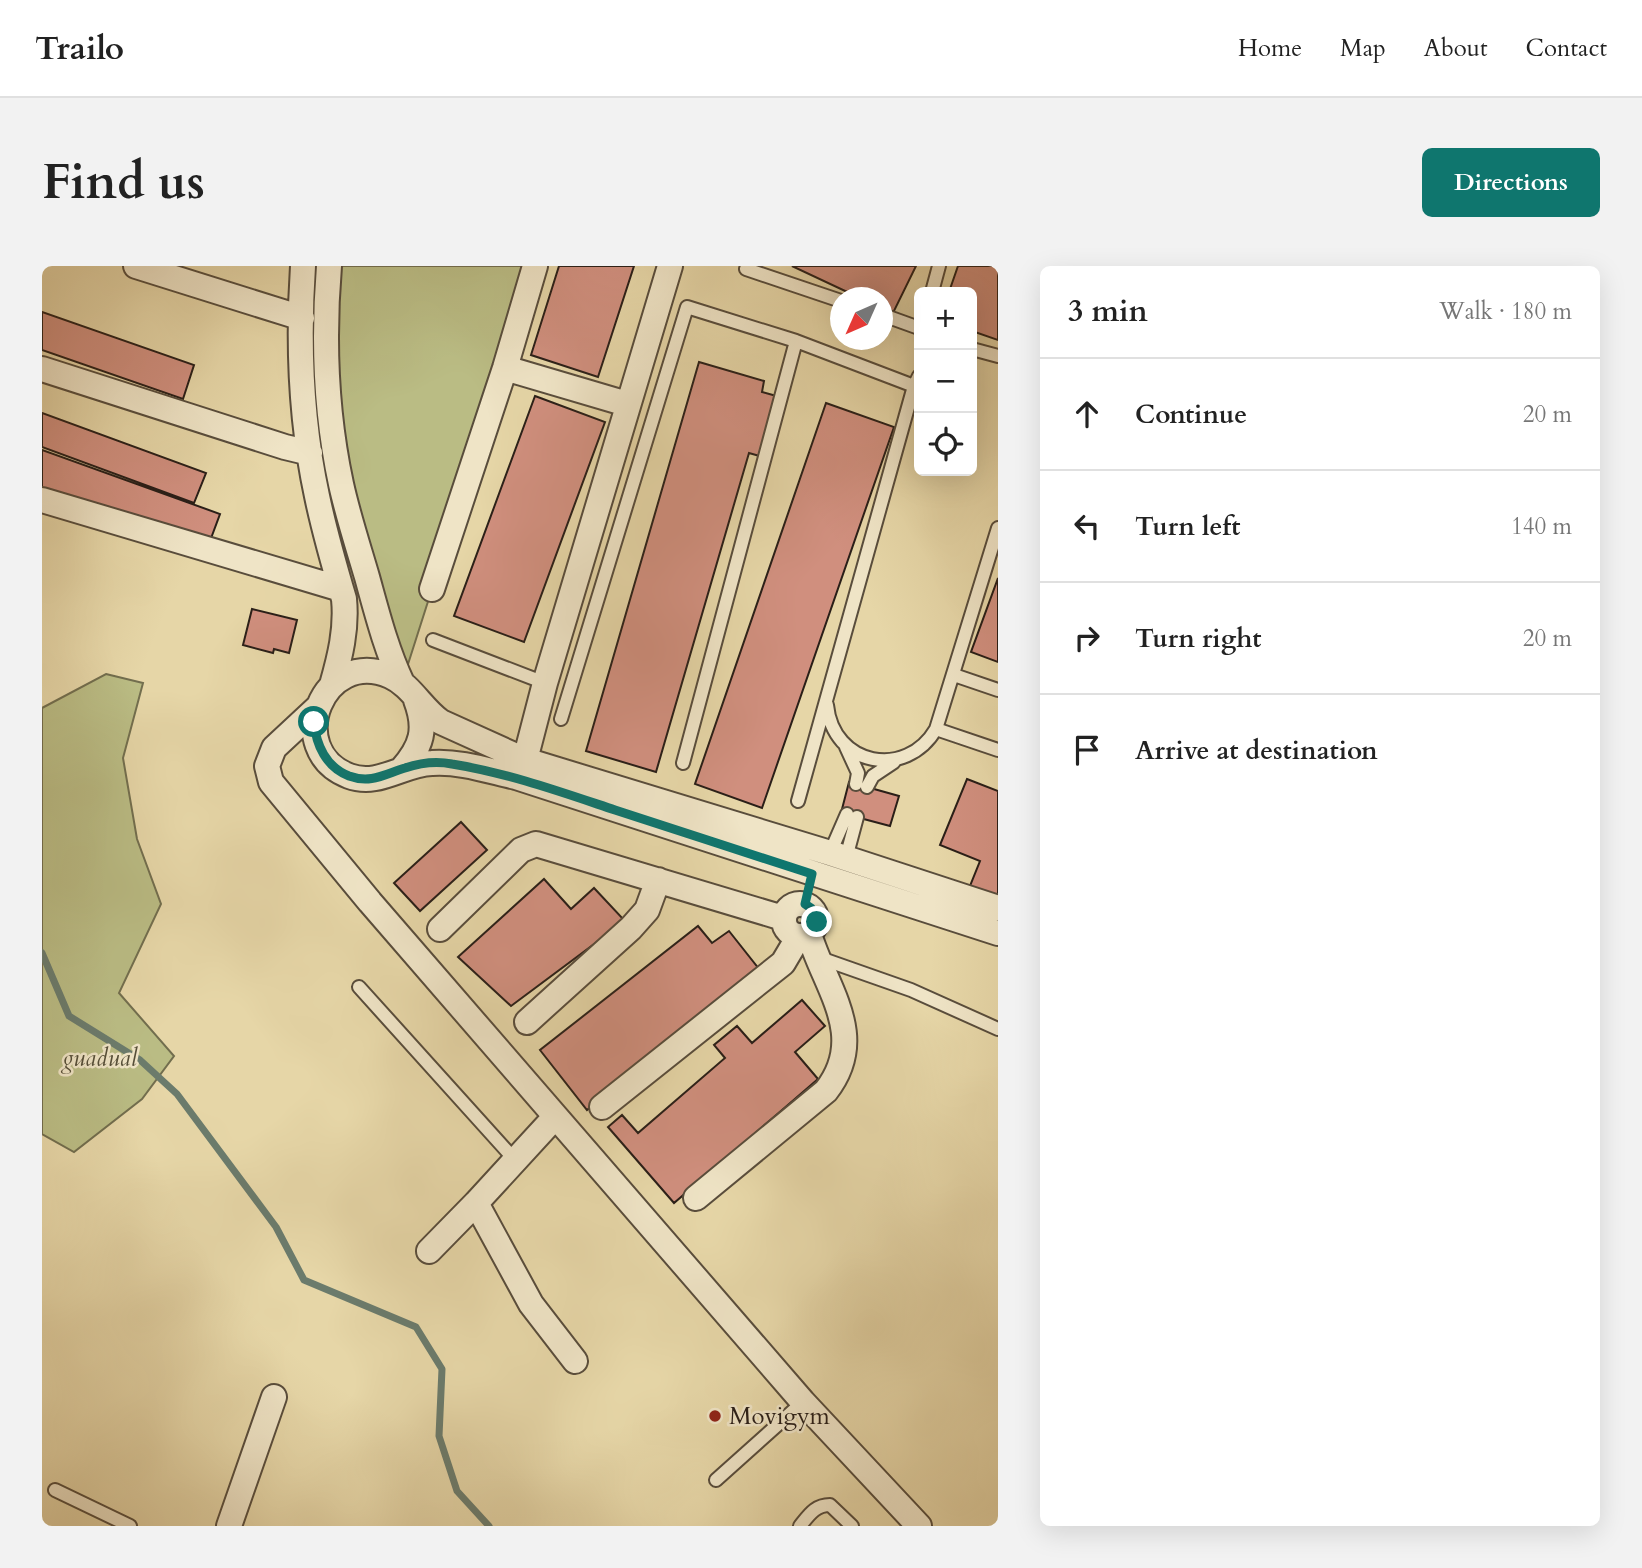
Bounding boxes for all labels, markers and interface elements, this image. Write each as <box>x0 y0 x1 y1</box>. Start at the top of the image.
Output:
text: Trailo <box>35 26 124 71</box>
text: Home <box>1238 32 1302 65</box>
text: Map <box>1340 32 1386 65</box>
text: About <box>1424 32 1488 65</box>
text: Contact <box>1526 32 1607 65</box>
button: Directions <box>1422 148 1600 217</box>
text: Find us <box>42 149 205 216</box>
north arrow <box>830 287 893 350</box>
map controls <box>914 287 977 476</box>
button: + <box>914 287 977 350</box>
text: 3 min <box>1068 291 1148 332</box>
text: Walk · 180 m <box>1439 296 1572 327</box>
button: − <box>914 350 977 413</box>
icon: ahead <box>1068 395 1106 433</box>
text: Continue <box>1135 397 1247 432</box>
text: 20 m <box>1523 399 1572 430</box>
button: locate <box>914 413 977 476</box>
icon: left <box>1068 507 1106 545</box>
text: Turn left <box>1135 509 1240 544</box>
text: 140 m <box>1511 511 1572 542</box>
icon: right <box>1068 619 1106 657</box>
text: Turn right <box>1135 621 1262 656</box>
text: 20 m <box>1523 623 1572 654</box>
route start <box>298 706 329 737</box>
icon: arrive <box>1068 731 1106 769</box>
text: Arrive at destination <box>1135 733 1378 768</box>
route end <box>801 906 832 937</box>
park label: guadual <box>61 1042 139 1075</box>
place label: Movigym <box>729 1400 831 1433</box>
marker: Movigym <box>707 1408 723 1424</box>

